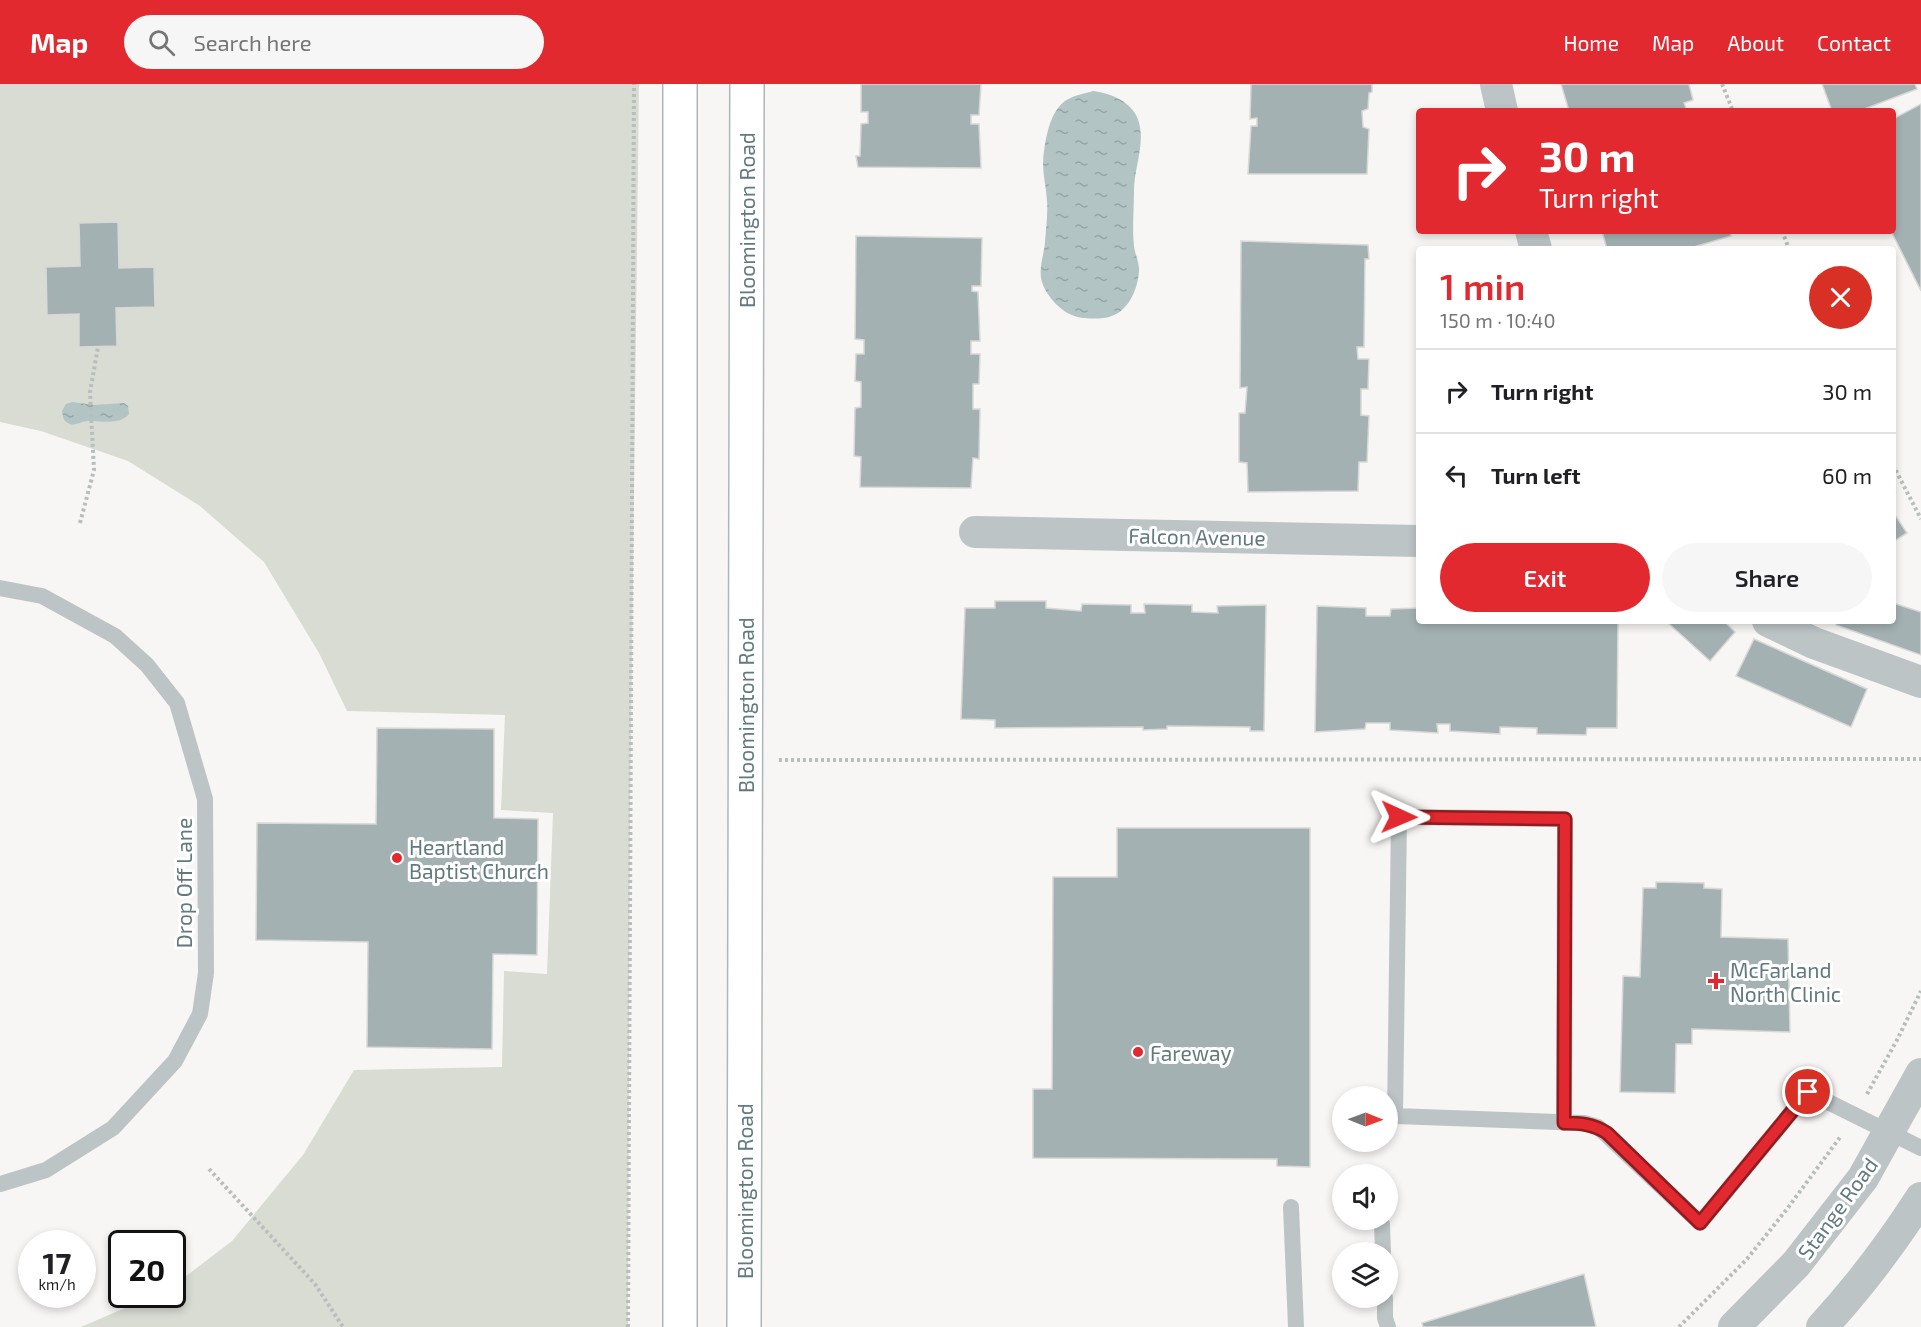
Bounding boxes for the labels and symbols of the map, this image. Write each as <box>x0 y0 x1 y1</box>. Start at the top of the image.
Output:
street label: Bloomington Road <box>734 132 759 308</box>
street label: Falcon Avenue <box>1128 522 1266 550</box>
street label: Bloomington Road <box>733 617 758 793</box>
position arrow <box>1367 785 1431 849</box>
street label: Drop Off Lane <box>171 818 196 948</box>
place label: Heartland Baptist Church <box>409 834 549 883</box>
marker: Heartland Baptist Church <box>390 851 404 865</box>
place label: McFarland North Clinic <box>1730 957 1841 1006</box>
marker: McFarland North Clinic <box>1707 972 1725 990</box>
place label: Fareway <box>1150 1040 1232 1065</box>
marker: Fareway <box>1131 1045 1145 1059</box>
pin <box>1782 1066 1833 1117</box>
north arrow <box>1332 1086 1398 1152</box>
street label: Bloomington Road <box>732 1103 757 1279</box>
street label: Stange Road <box>1792 1152 1882 1264</box>
speed limit sign: 20 <box>108 1230 186 1308</box>

